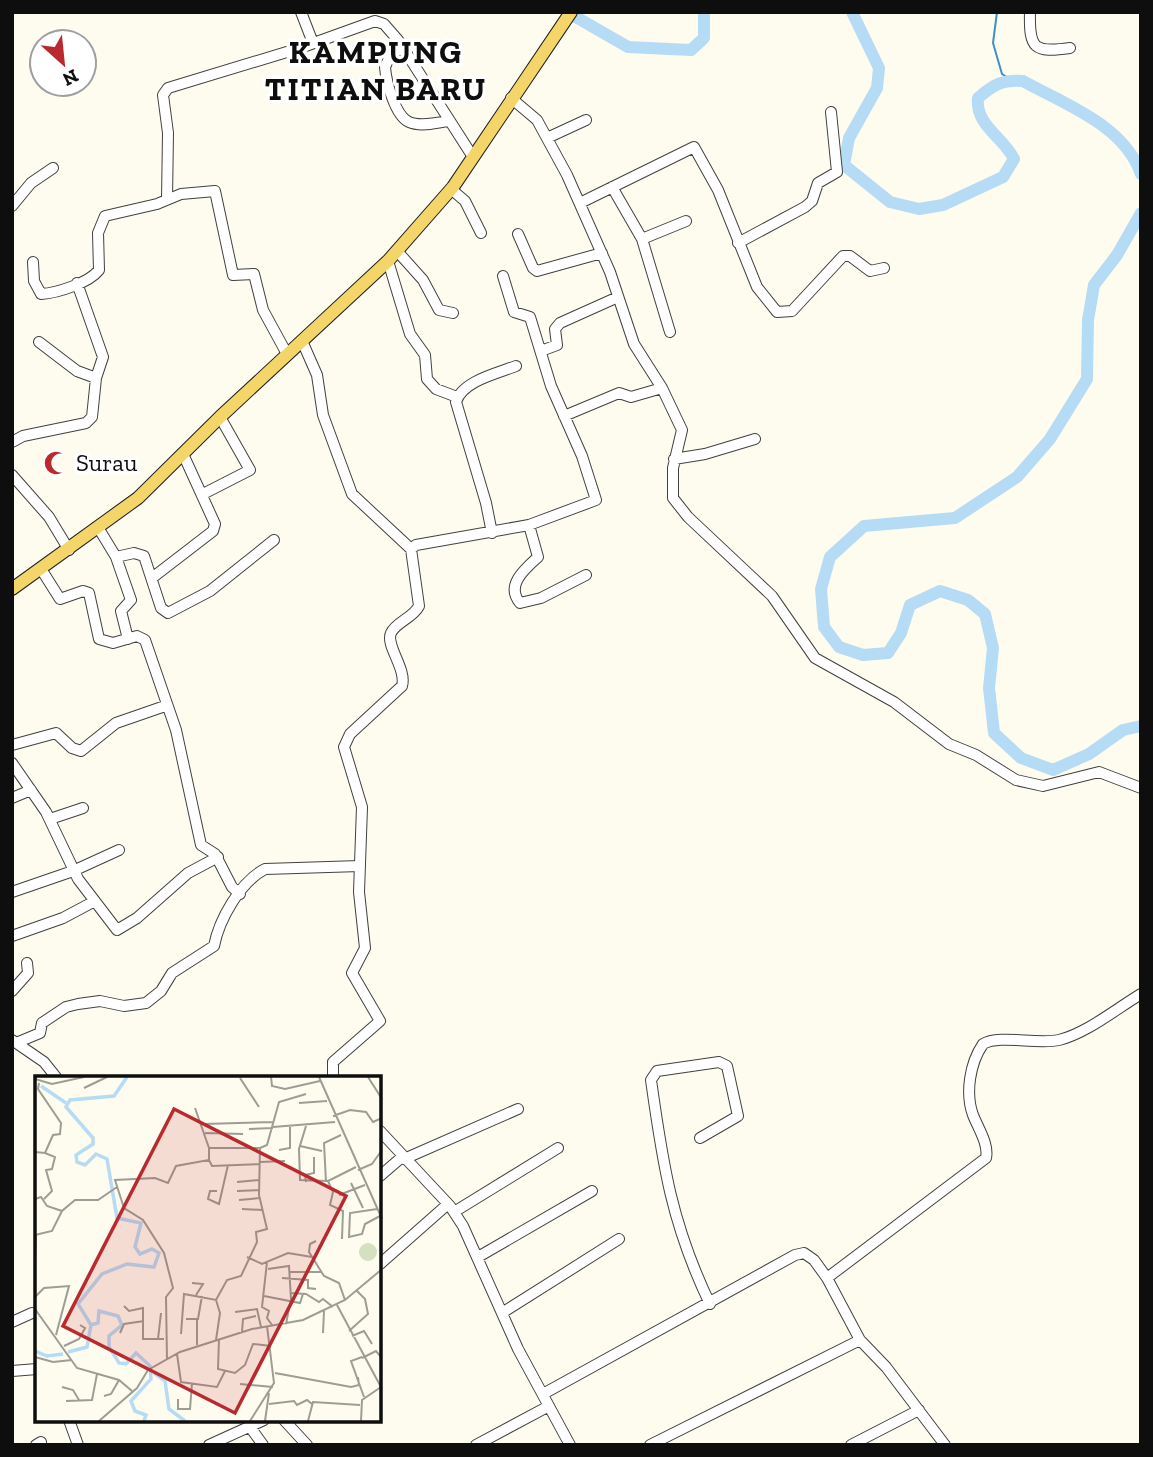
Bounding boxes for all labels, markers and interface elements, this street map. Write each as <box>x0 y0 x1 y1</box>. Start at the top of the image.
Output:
north arrow <box>28 28 98 98</box>
district label: KAMPUNG TITIAN BARU <box>265 33 487 108</box>
text: N <box>59 64 82 91</box>
place label: Surau <box>76 448 138 477</box>
mosque icon: Surau <box>42 449 70 477</box>
inset map <box>35 1076 382 1422</box>

